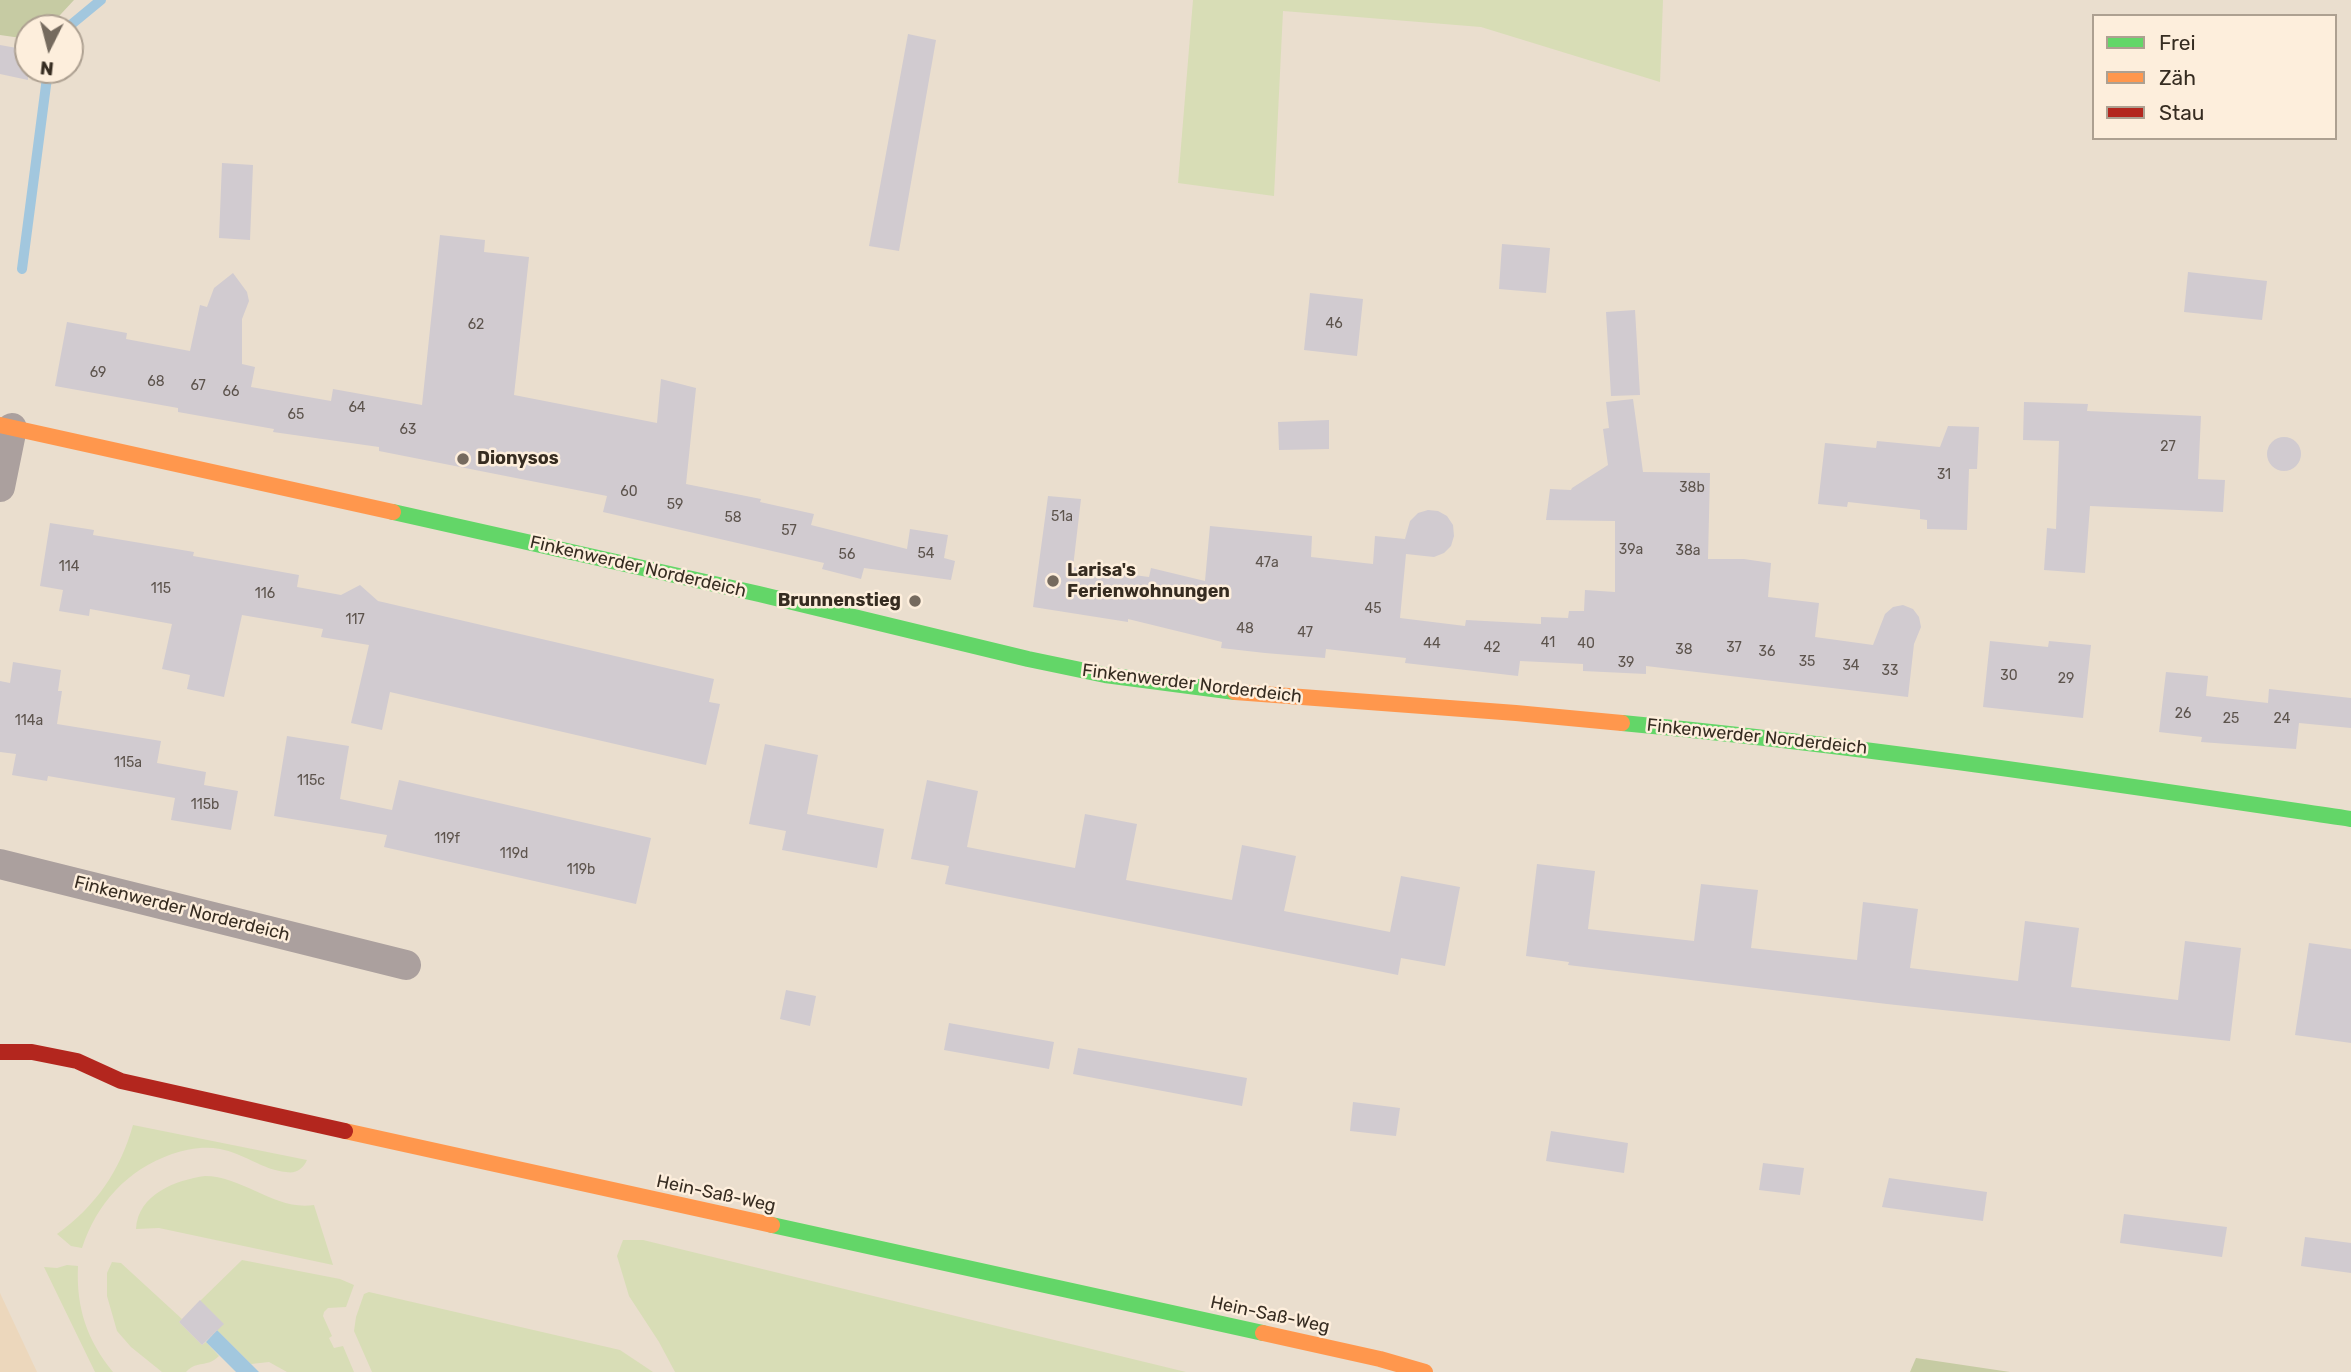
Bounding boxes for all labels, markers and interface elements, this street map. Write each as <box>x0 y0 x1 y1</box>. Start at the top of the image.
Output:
north arrow <box>14 14 84 84</box>
legend <box>2092 14 2337 140</box>
text: Frei <box>2159 30 2196 55</box>
text: N <box>39 56 55 81</box>
text: Zäh <box>2159 65 2196 90</box>
text: Stau <box>2159 100 2205 125</box>
house number: 46 <box>1325 316 1343 332</box>
house number: 62 <box>468 317 484 333</box>
house number: 69 <box>90 365 106 381</box>
house number: 68 <box>147 374 165 390</box>
house number: 67 <box>190 378 206 394</box>
house number: 66 <box>223 384 239 400</box>
house number: 64 <box>348 400 366 416</box>
house number: 65 <box>288 407 304 423</box>
house number: 63 <box>400 422 416 438</box>
house number: 27 <box>2160 439 2176 455</box>
place label: Dionysos <box>477 448 559 470</box>
marker: Dionysos <box>455 451 471 467</box>
house number: 31 <box>1937 467 1951 483</box>
house number: 38b <box>1679 480 1705 496</box>
house number: 60 <box>620 484 638 500</box>
house number: 59 <box>667 497 683 513</box>
house number: 51a <box>1051 509 1073 525</box>
house number: 58 <box>724 510 742 526</box>
house number: 57 <box>781 523 797 539</box>
street label: Finkenwerder Norderdeich <box>528 532 748 602</box>
house number: 39a <box>1619 542 1643 558</box>
house number: 38a <box>1675 543 1701 559</box>
house number: 54 <box>917 546 935 562</box>
house number: 56 <box>839 547 855 563</box>
house number: 47a <box>1255 555 1279 571</box>
house number: 114 <box>59 559 79 575</box>
place label: Larisa's Ferienwohnungen <box>1067 560 1230 602</box>
marker: Larisa's Ferienwohnungen <box>1045 573 1061 589</box>
house number: 115 <box>151 581 171 597</box>
house number: 116 <box>255 586 275 602</box>
place label: Brunnenstieg <box>778 590 901 612</box>
marker: Brunnenstieg <box>907 593 923 609</box>
house number: 45 <box>1364 601 1382 617</box>
house number: 117 <box>345 612 365 628</box>
house number: 48 <box>1236 621 1254 637</box>
house number: 47 <box>1297 625 1313 641</box>
house number: 41 <box>1541 635 1555 651</box>
house number: 44 <box>1423 636 1441 652</box>
house number: 40 <box>1577 636 1595 652</box>
house number: 42 <box>1484 640 1500 656</box>
house number: 37 <box>1726 640 1742 656</box>
house number: 38 <box>1675 642 1693 658</box>
house number: 36 <box>1759 644 1775 660</box>
house number: 35 <box>1799 654 1815 670</box>
house number: 39 <box>1618 655 1634 671</box>
house number: 34 <box>1842 658 1860 674</box>
street label: Finkenwerder Norderdeich <box>1081 660 1303 708</box>
house number: 33 <box>1882 663 1898 679</box>
house number: 30 <box>2000 668 2018 684</box>
house number: 29 <box>2058 671 2074 687</box>
house number: 26 <box>2175 706 2191 722</box>
house number: 25 <box>2223 711 2239 727</box>
house number: 24 <box>2274 711 2290 727</box>
house number: 114a <box>15 713 43 729</box>
street label: Finkenwerder Norderdeich <box>1646 715 1868 759</box>
house number: 115a <box>114 755 142 771</box>
house number: 115c <box>297 773 325 789</box>
house number: 115b <box>191 797 219 813</box>
house number: 119f <box>434 831 460 847</box>
house number: 119d <box>500 846 528 862</box>
house number: 119b <box>567 862 595 878</box>
street label: Finkenwerder Norderdeich <box>72 872 292 946</box>
street label: Hein-Saß-Weg <box>654 1171 778 1217</box>
street label: Hein-Saß-Weg <box>1208 1292 1332 1338</box>

